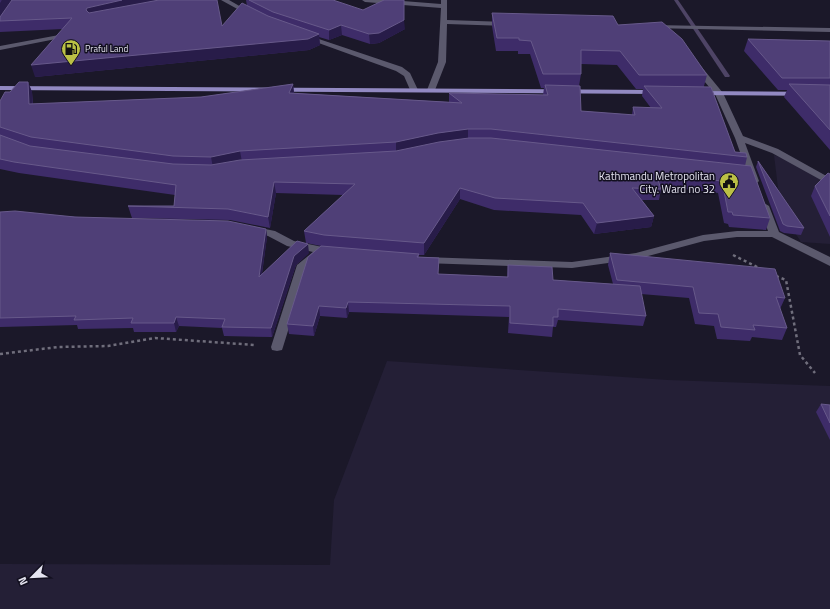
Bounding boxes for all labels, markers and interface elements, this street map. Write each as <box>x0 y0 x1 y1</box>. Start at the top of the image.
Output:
fuel station icon: Praful Land <box>60 38 82 66</box>
place label: Praful Land <box>85 42 128 55</box>
place label: Kathmandu Metropolitan City. Ward no 32 <box>599 168 715 197</box>
public building icon: Kathmandu Metropolitan City. Ward no 32 <box>718 171 740 199</box>
north arrow <box>12 557 52 597</box>
text: N <box>14 574 32 588</box>

